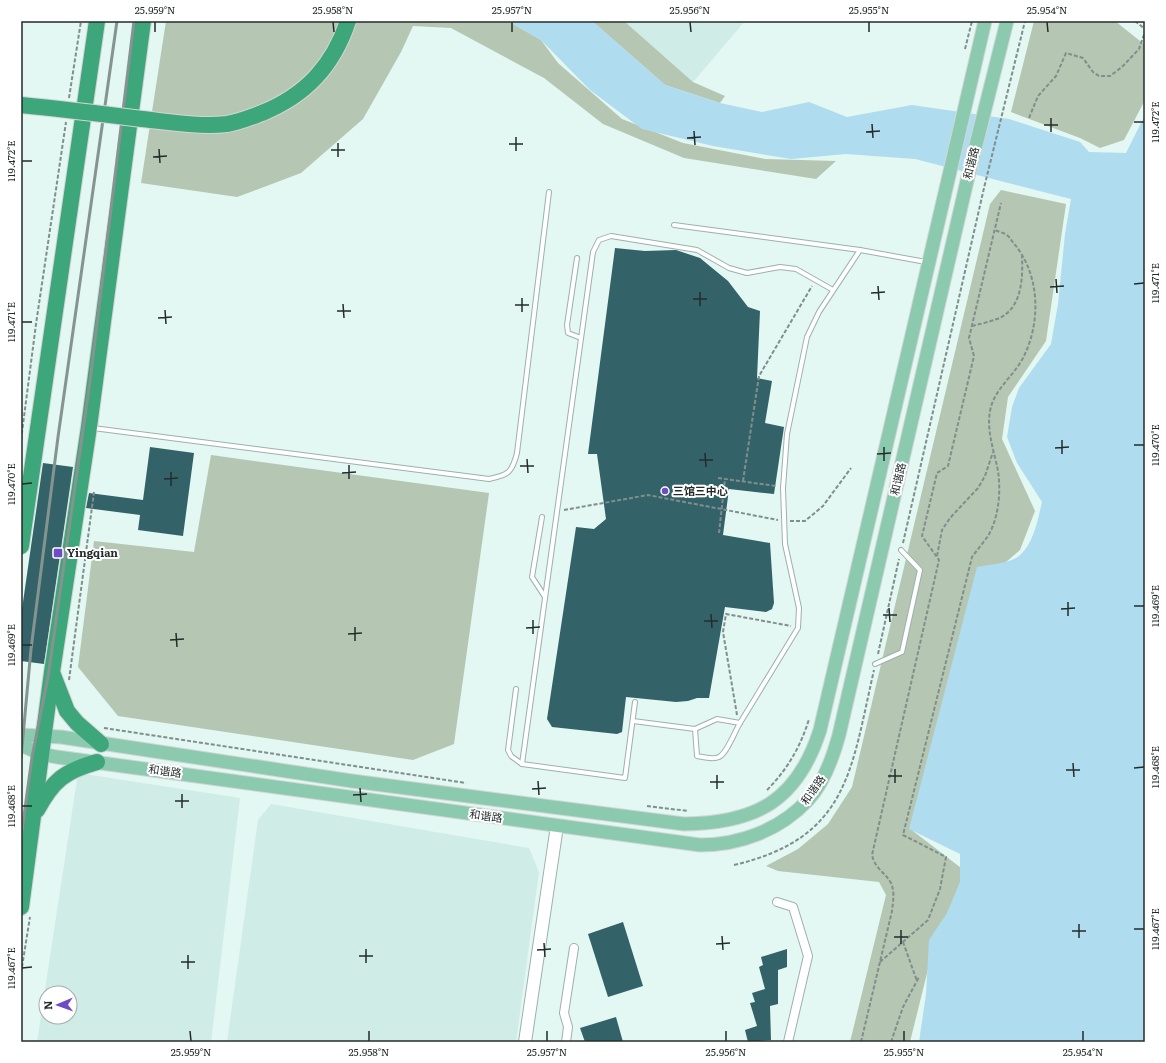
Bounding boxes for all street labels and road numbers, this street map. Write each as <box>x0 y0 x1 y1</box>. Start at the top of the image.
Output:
street label: 和谐路 <box>958 145 982 181</box>
street label: 和谐路 <box>886 461 909 497</box>
street label: 和谐路 <box>148 760 183 780</box>
street label: 和谐路 <box>796 771 828 808</box>
street label: 和谐路 <box>469 805 504 825</box>

